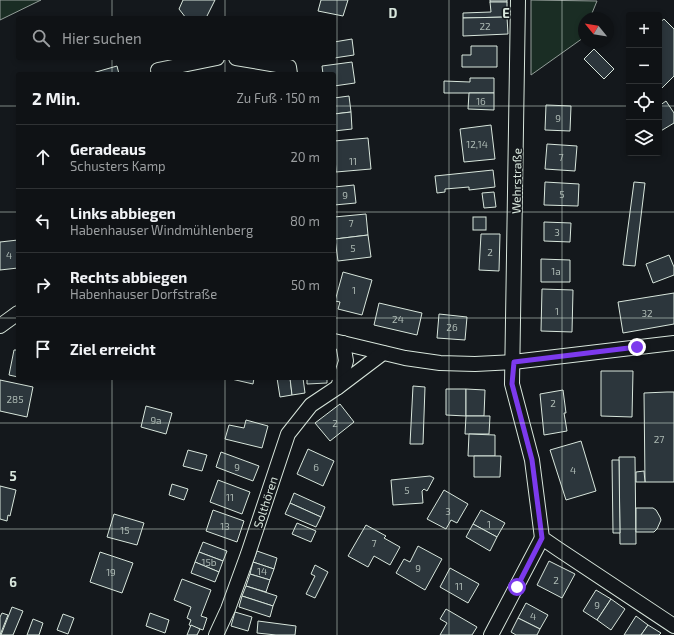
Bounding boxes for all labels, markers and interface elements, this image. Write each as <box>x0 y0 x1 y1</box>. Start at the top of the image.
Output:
text: D <box>389 5 398 21</box>
text: E <box>502 5 510 21</box>
north arrow <box>578 12 614 48</box>
map controls <box>626 12 662 156</box>
button: + <box>626 12 662 48</box>
search box <box>16 16 336 60</box>
house number: 22 <box>479 20 491 32</box>
icon: search <box>30 27 52 49</box>
text: Hier suchen <box>62 29 142 47</box>
button: − <box>626 48 662 84</box>
button: locate <box>626 84 662 120</box>
text: 2 Min. <box>32 88 80 108</box>
text: Zu Fuß · 150 m <box>236 90 320 106</box>
house number: 16 <box>476 95 486 107</box>
house number: 9 <box>555 112 561 124</box>
button: layers <box>626 120 662 156</box>
house number: 12,14 <box>466 138 488 150</box>
text: Geradeaus <box>70 140 146 158</box>
icon: ahead <box>32 146 54 168</box>
street label: Wehrstraße <box>508 148 524 214</box>
text: 20 m <box>291 149 320 165</box>
house number: 7 <box>558 151 564 163</box>
house number: 11 <box>349 155 357 167</box>
text: Schusters Kamp <box>70 158 166 174</box>
house number: 5 <box>559 188 565 200</box>
house number: 9 <box>342 189 348 201</box>
text: Links abbiegen <box>70 204 176 222</box>
icon: left <box>32 210 54 232</box>
text: 80 m <box>290 213 320 229</box>
house number: 7 <box>348 217 354 229</box>
text: Habenhauser Windmühlenberg <box>70 222 253 238</box>
house number: 3 <box>554 226 560 238</box>
house number: 5 <box>350 242 356 254</box>
house number: 2 <box>487 246 493 258</box>
house number: 4 <box>6 249 12 261</box>
house number: 1a <box>551 265 561 277</box>
text: Rechts abbiegen <box>70 268 187 286</box>
icon: right <box>32 274 54 296</box>
text: 50 m <box>291 277 320 293</box>
house number: 1 <box>352 284 356 296</box>
text: Habenhauser Dorfstraße <box>70 286 217 302</box>
house number: 1 <box>555 305 559 317</box>
house number: 32 <box>641 307 653 319</box>
house number: 24 <box>392 313 404 325</box>
house number: 26 <box>446 321 458 333</box>
icon: arrive <box>32 338 54 360</box>
route end <box>628 338 646 356</box>
text: Ziel erreicht <box>70 340 156 358</box>
house number: 285 <box>6 393 24 405</box>
house number: 2 <box>550 397 556 409</box>
house number: 9a <box>150 414 162 426</box>
house number: 2 <box>332 417 338 429</box>
house number: 27 <box>654 433 664 445</box>
house number: 9 <box>234 461 240 473</box>
house number: 6 <box>313 461 319 473</box>
house number: 4 <box>570 464 576 476</box>
text: 5 <box>9 468 17 484</box>
street label: Solthören <box>250 474 280 530</box>
house number: 5 <box>404 484 410 496</box>
house number: 11 <box>226 491 234 503</box>
house number: 3 <box>445 505 451 517</box>
house number: 1 <box>487 518 491 530</box>
house number: 13 <box>220 520 230 532</box>
house number: 15 <box>120 524 130 536</box>
house number: 7 <box>371 537 377 549</box>
house number: 15b <box>201 556 217 568</box>
house number: 9 <box>415 562 421 574</box>
house number: 14 <box>257 565 267 577</box>
house number: 19 <box>106 566 116 578</box>
text: 6 <box>9 574 17 590</box>
house number: 2 <box>553 574 559 586</box>
route start <box>508 578 526 596</box>
house number: 11 <box>455 580 463 592</box>
house number: 9 <box>594 599 600 611</box>
house number: 4 <box>530 610 536 622</box>

